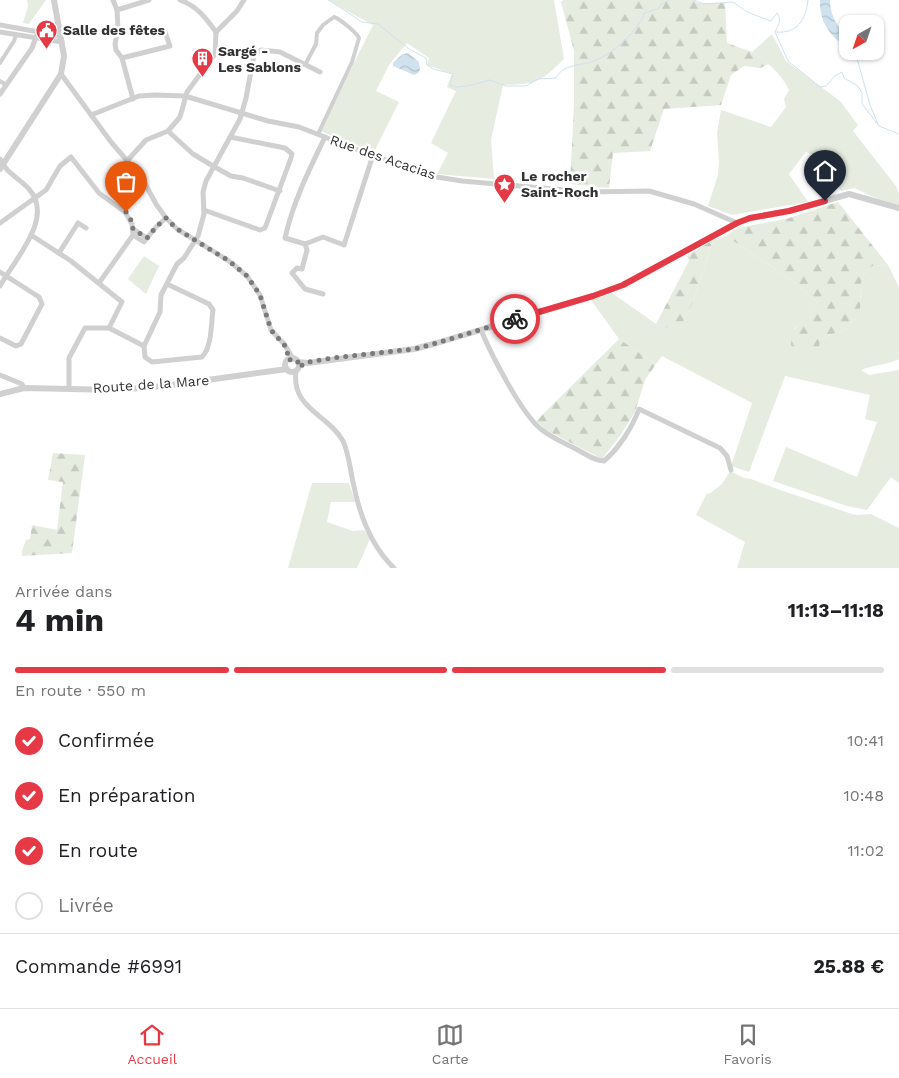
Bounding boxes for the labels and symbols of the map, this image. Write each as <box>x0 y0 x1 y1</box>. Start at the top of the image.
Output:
north arrow <box>839 15 884 60</box>
public building icon: Salle des fêtes <box>35 18 59 49</box>
place label: Salle des fêtes <box>63 22 166 38</box>
place label: Sargé - Les Sablons <box>218 43 301 75</box>
building icon: Sargé - Les Sablons <box>190 47 214 78</box>
street label: Rue des Acacias <box>328 131 438 183</box>
pin <box>804 150 846 201</box>
pin <box>105 161 147 212</box>
place label: Le rocher Saint-Roch <box>521 168 599 200</box>
place icon: Le rocher Saint-Roch <box>493 172 517 203</box>
courier <box>490 294 540 344</box>
street label: Route de la Mare <box>92 372 210 396</box>

